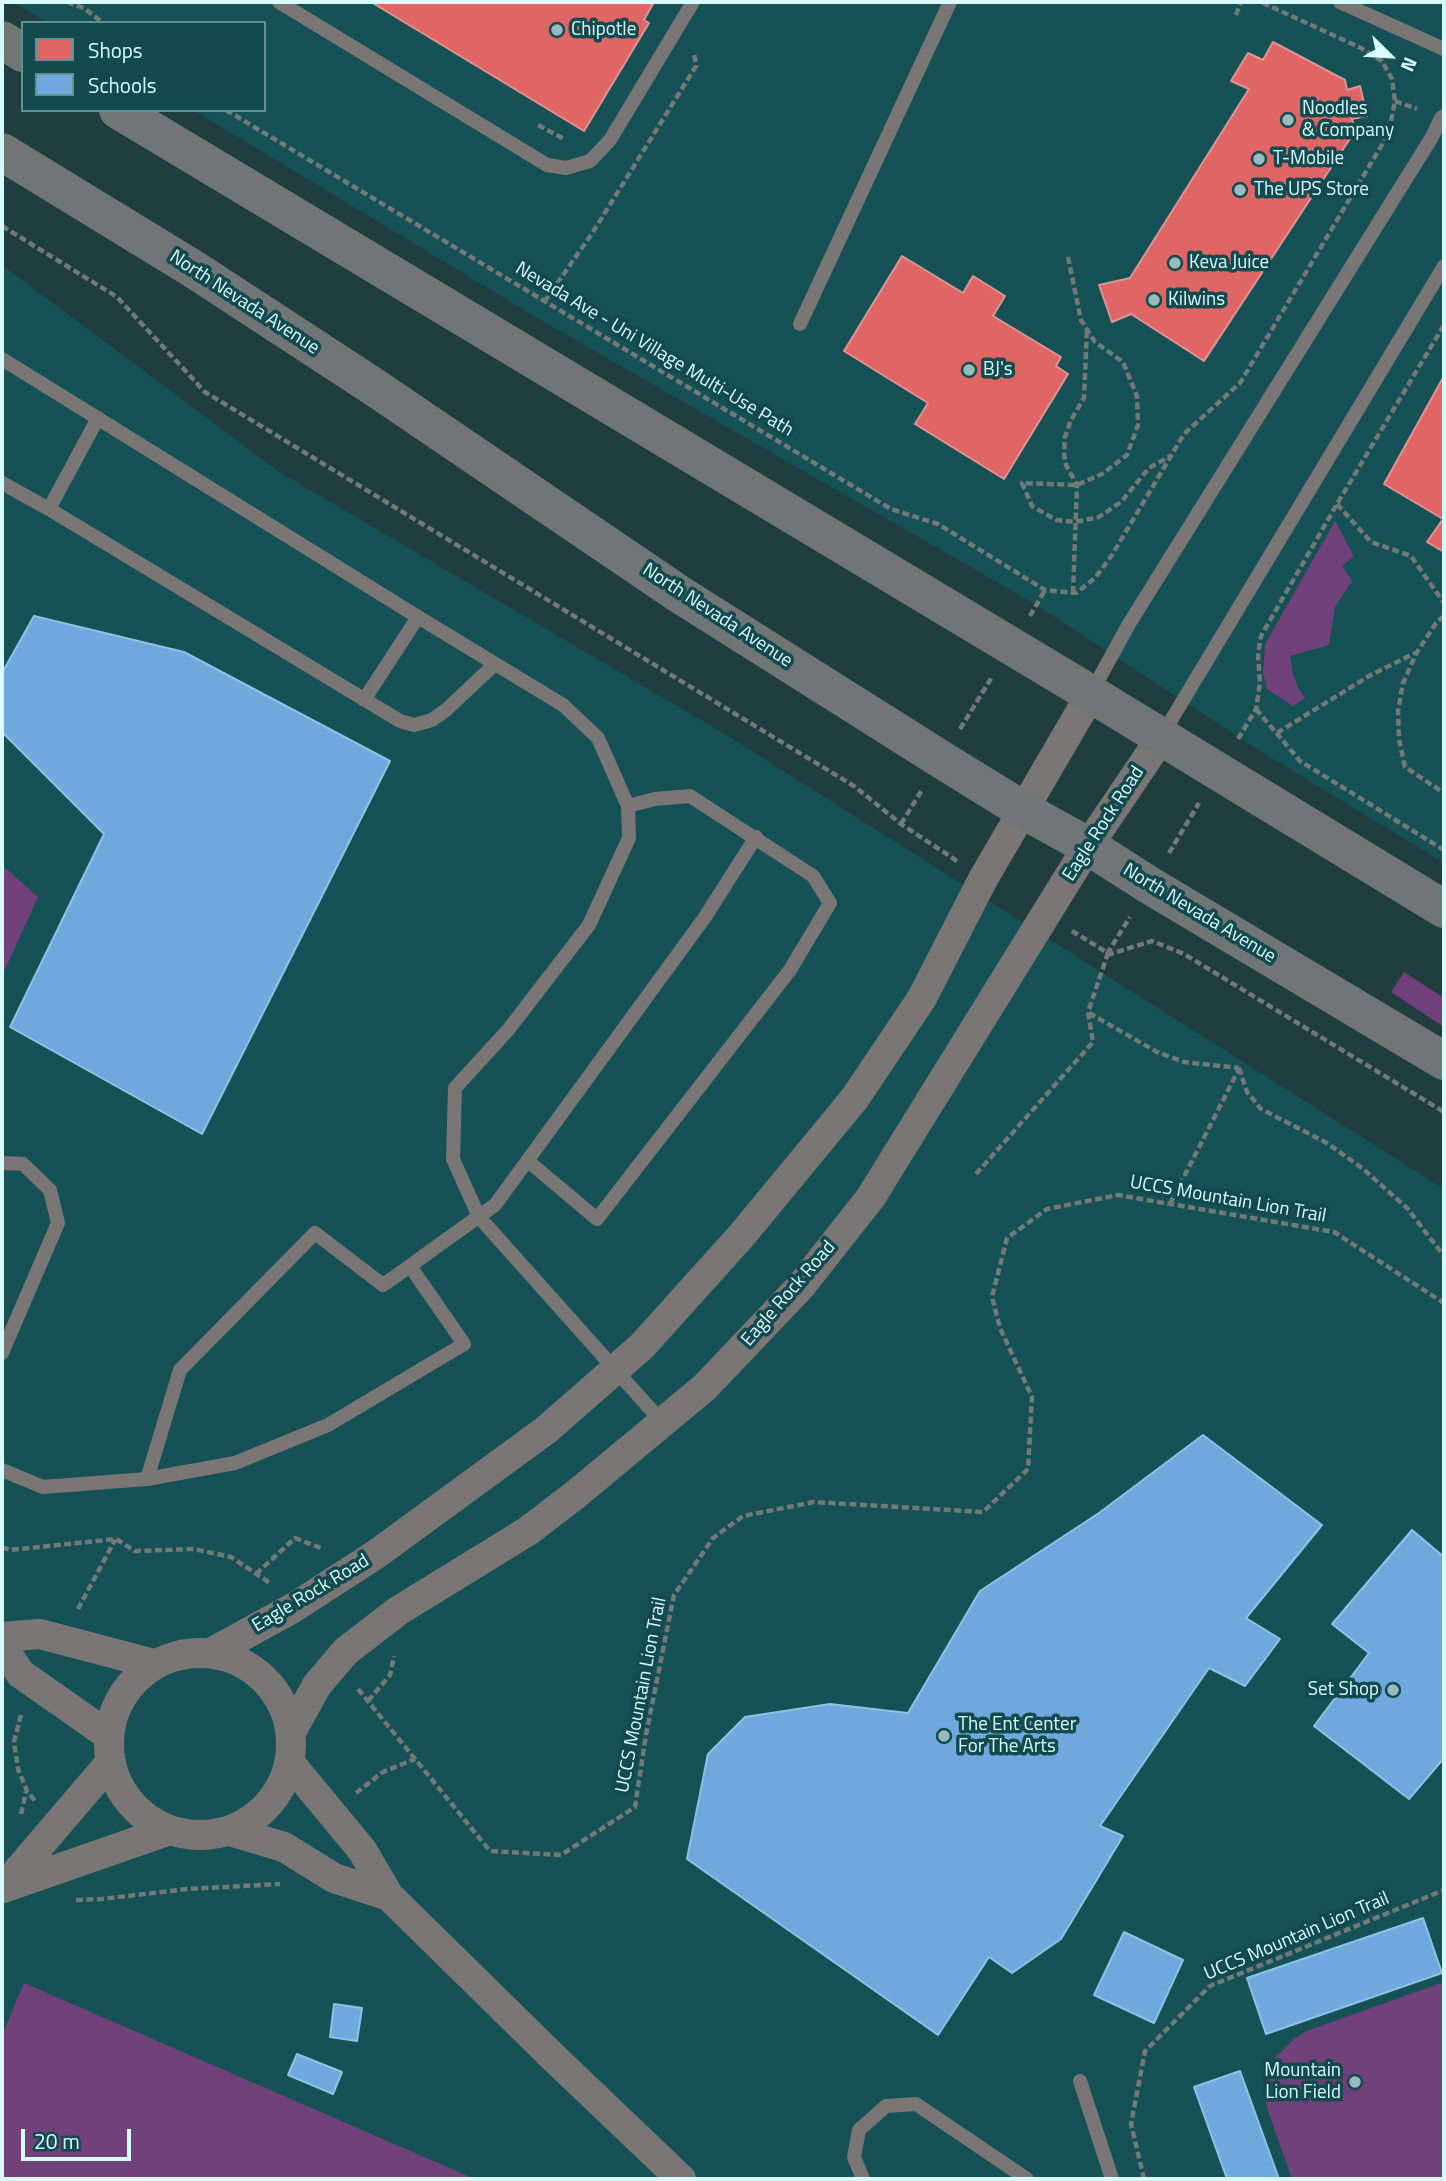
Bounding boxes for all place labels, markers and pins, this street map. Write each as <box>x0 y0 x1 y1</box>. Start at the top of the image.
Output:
place label: Chipotle <box>571 19 636 41</box>
marker: Chipotle <box>549 22 565 38</box>
place label: Noodles & Company <box>1302 98 1394 142</box>
marker: Noodles & Company <box>1280 112 1296 128</box>
place label: T-Mobile <box>1273 148 1344 170</box>
marker: T-Mobile <box>1251 151 1267 167</box>
place label: The UPS Store <box>1254 179 1369 201</box>
marker: The UPS Store <box>1232 182 1248 198</box>
place label: Keva Juice <box>1189 252 1269 274</box>
marker: Keva Juice <box>1167 255 1183 271</box>
place label: Kilwins <box>1168 289 1225 311</box>
marker: Kilwins <box>1146 292 1162 308</box>
place label: BJ's <box>983 359 1013 381</box>
marker: BJ's <box>961 362 977 378</box>
place label: Set Shop <box>1308 1679 1379 1701</box>
marker: Set Shop <box>1385 1682 1401 1698</box>
place label: The Ent Center For The Arts <box>958 1714 1076 1758</box>
marker: The Ent Center For The Arts <box>936 1728 952 1744</box>
place label: Mountain Lion Field <box>1264 2060 1341 2104</box>
marker: Mountain Lion Field <box>1347 2074 1363 2090</box>

